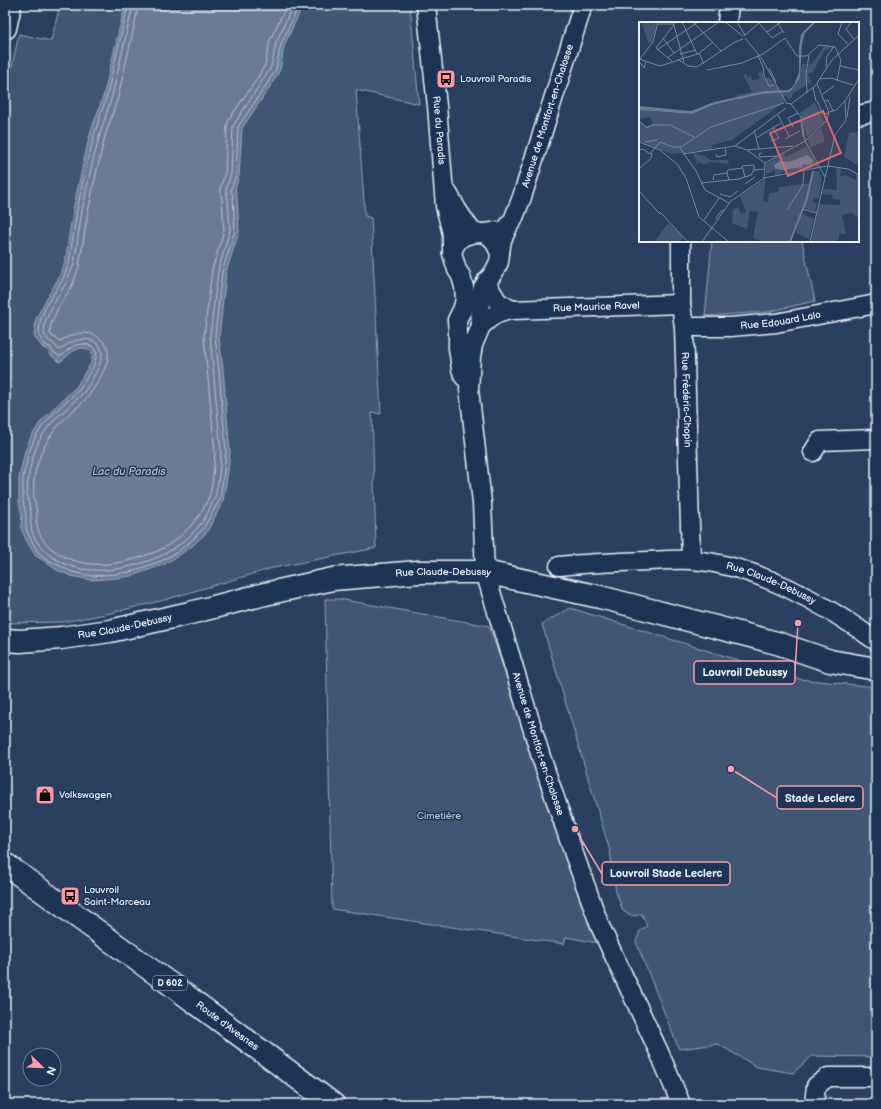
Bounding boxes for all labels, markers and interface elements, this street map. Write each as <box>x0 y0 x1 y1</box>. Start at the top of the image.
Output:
inset map <box>639 22 859 242</box>
street label: Avenue de Montfort-en-Chalosse <box>519 42 576 189</box>
bus stop icon: Louvroil Paradis <box>435 68 457 90</box>
place label: Louvroil Paradis <box>460 73 531 85</box>
street label: Rue du Paradis <box>430 95 448 165</box>
street label: Rue Maurice Ravel <box>553 299 640 315</box>
street label: Rue Edouard Lalo <box>740 309 822 332</box>
street label: Rue Frédéric-Chopin <box>679 352 694 448</box>
water label: Lac du Paradis <box>92 465 166 478</box>
street label: Rue Claude-Debussy <box>725 560 818 607</box>
street label: Rue Claude-Debussy <box>395 566 493 580</box>
street label: Rue Claude-Debussy <box>77 611 174 642</box>
callout: Louvroil Debussy <box>694 661 795 684</box>
text: Louvroil Debussy <box>702 666 788 679</box>
street label: Avenue de Montfort-en-Chalosse <box>510 671 567 817</box>
shop icon: Volkswagen <box>34 784 56 806</box>
callout: Stade Leclerc <box>777 786 863 809</box>
place label: Volkswagen <box>59 789 112 801</box>
text: Stade Leclerc <box>785 792 855 805</box>
park label: Cimetière <box>417 810 461 822</box>
callout: Louvroil Stade Leclerc <box>602 862 730 885</box>
text: Louvroil Stade Leclerc <box>610 867 722 880</box>
place label: Louvroil Saint-Marceau <box>84 884 151 908</box>
bus stop icon: Louvroil Saint-Marceau <box>59 885 81 907</box>
road number: D 602 <box>153 976 187 990</box>
street label: Route d'Avesnes <box>193 999 261 1053</box>
north arrow <box>22 1047 62 1087</box>
text: N <box>43 1064 58 1077</box>

